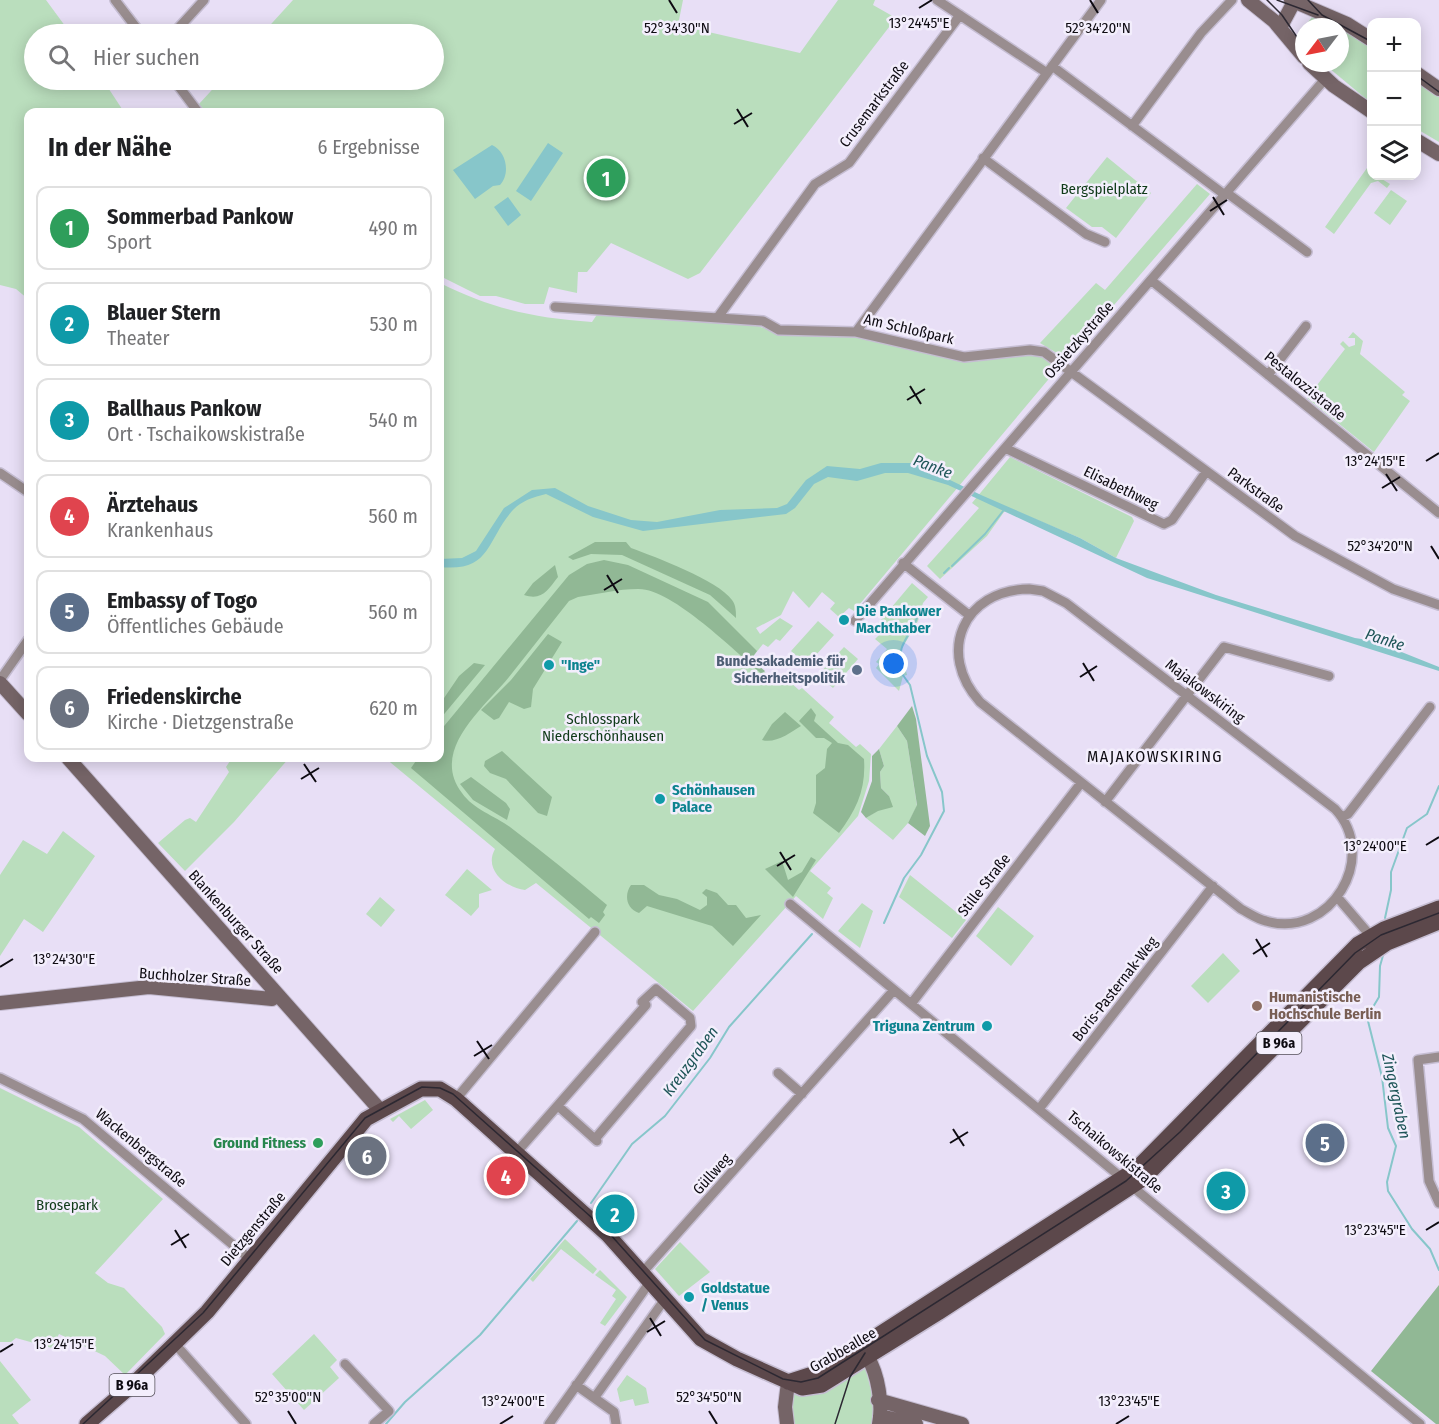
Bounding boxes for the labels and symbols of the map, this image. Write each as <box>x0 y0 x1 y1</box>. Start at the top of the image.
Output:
text: 13°24'45"E <box>888 14 950 32</box>
north arrow <box>1295 18 1349 72</box>
text: 52°34'30"N <box>644 19 710 37</box>
text: 52°34'20"N <box>1065 19 1131 37</box>
street label: Crusemarkstraße <box>835 57 913 151</box>
pin: 1 <box>586 156 626 201</box>
park label: Bergspielplatz <box>1060 180 1148 198</box>
street label: Ossietzkystraße <box>1041 298 1117 382</box>
street label: Am Schloßpark <box>862 310 956 348</box>
street label: Pestalozzistraße <box>1261 348 1349 424</box>
water label: Panke <box>911 450 955 483</box>
text: 13°24'15"E <box>1345 452 1405 470</box>
street label: Elisabethweg <box>1081 462 1161 514</box>
street label: Parkstraße <box>1224 463 1288 517</box>
text: 52°34'20"N <box>1347 537 1413 555</box>
place label: Die Pankower Machthaber <box>856 602 942 637</box>
marker: Die Pankower Machthaber <box>837 613 851 627</box>
water label: Panke <box>1363 624 1407 655</box>
your location <box>879 649 908 678</box>
place label: Bundesakademie für Sicherheitspolitik <box>716 652 846 687</box>
street label: Majakowskiring <box>1162 655 1248 727</box>
place label: "Inge" <box>561 656 600 674</box>
marker: "Inge" <box>542 658 556 672</box>
marker: Bundesakademie für Sicherheitspolitik <box>850 663 864 677</box>
park label: Schlosspark Niederschönhausen <box>542 710 664 745</box>
district label: MAJAKOWSKIRING <box>1087 747 1223 766</box>
place label: Schönhausen Palace <box>672 781 755 816</box>
marker: Schönhausen Palace <box>653 792 667 806</box>
text: 13°24'00"E <box>1343 837 1407 855</box>
street label: Stille Straße <box>954 850 1014 920</box>
street label: Blankenburger Straße <box>185 866 287 978</box>
street label: Boris-Pasternak-Weg <box>1069 933 1161 1045</box>
text: 13°24'30"E <box>33 950 95 968</box>
street label: Buchholzer Straße <box>138 964 252 990</box>
place label: Humanistische Hochschule Berlin <box>1269 988 1381 1023</box>
marker: Humanistische Hochschule Berlin <box>1250 999 1264 1013</box>
place label: Triguna Zentrum <box>873 1017 975 1035</box>
marker: Triguna Zentrum <box>980 1019 994 1033</box>
water label: Kreuzgraben <box>659 1023 722 1100</box>
road number: B 96a <box>1256 1032 1302 1054</box>
water label: Zingergraben <box>1378 1051 1415 1141</box>
street label: Wackenbergstraße <box>92 1105 190 1191</box>
street label: Tschaikowskistraße <box>1064 1107 1166 1197</box>
pin: 5 <box>1306 1120 1344 1166</box>
place label: Ground Fitness <box>213 1134 306 1152</box>
pin: 6 <box>348 1134 386 1178</box>
marker: Ground Fitness <box>311 1136 325 1150</box>
street label: Güllweg <box>689 1150 735 1198</box>
pin: 4 <box>486 1154 526 1198</box>
pin: 3 <box>1206 1168 1246 1214</box>
street label: Dietzgenstraße <box>217 1188 289 1270</box>
pin: 2 <box>596 1192 634 1236</box>
park label: Brosepark <box>36 1196 98 1214</box>
text: 13°23'45"E <box>1344 1221 1406 1239</box>
place label: Goldstatue / Venus <box>701 1279 770 1314</box>
marker: Goldstatue / Venus <box>682 1290 696 1304</box>
street label: Grabbeallee <box>807 1324 879 1376</box>
text: 13°24'15"E <box>34 1335 94 1353</box>
road number: B 96a <box>110 1374 154 1396</box>
text: 52°35'00"N <box>255 1388 321 1406</box>
text: 52°34'50"N <box>676 1388 742 1406</box>
text: 13°24'00"E <box>481 1392 545 1410</box>
text: 13°23'45"E <box>1098 1392 1160 1410</box>

